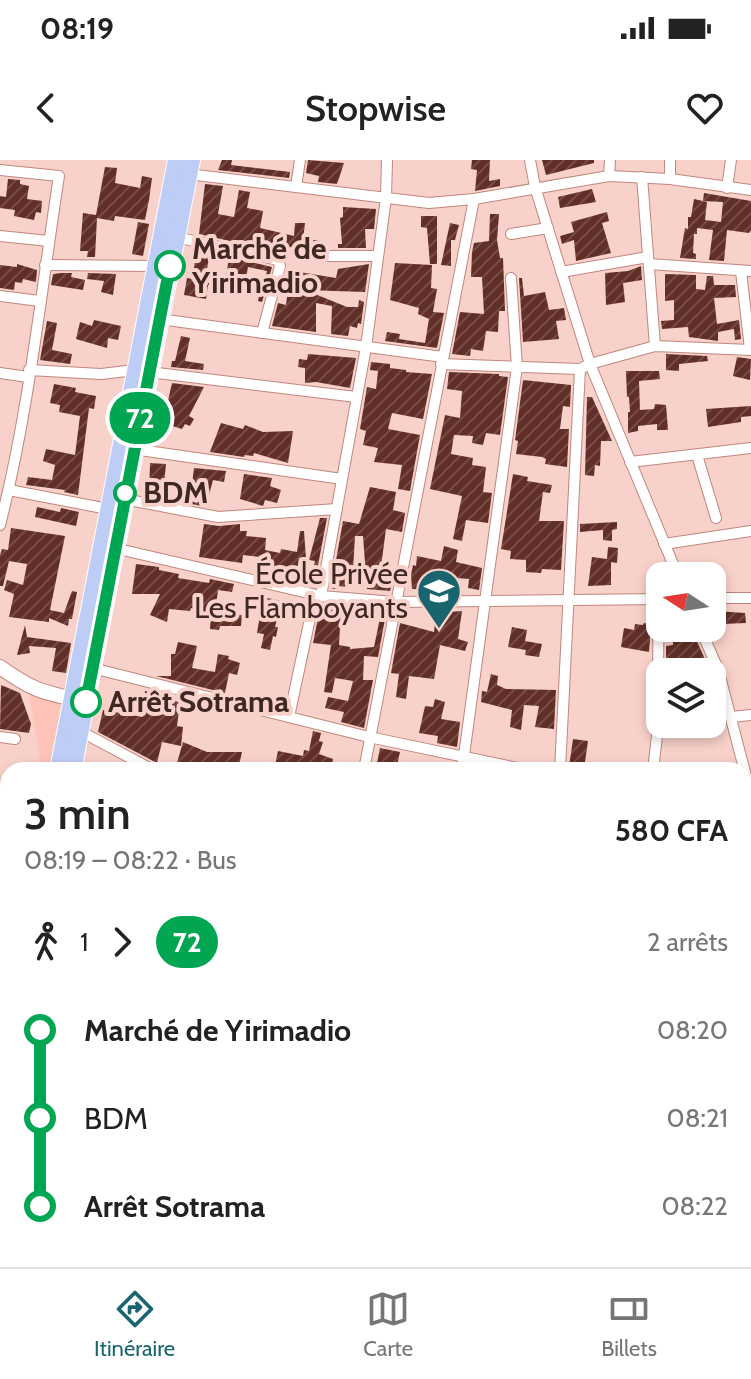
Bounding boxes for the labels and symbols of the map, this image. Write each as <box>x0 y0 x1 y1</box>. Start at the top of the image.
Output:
place label: Marché de Yirimadio <box>191 230 326 301</box>
marker: Marché de Yirimadio <box>155 251 185 281</box>
line badge: 72 <box>104 392 176 444</box>
place label: BDM <box>143 474 208 511</box>
marker: BDM <box>114 482 136 504</box>
place label: École Privée Les Flamboyants <box>194 555 408 626</box>
north arrow <box>646 562 726 642</box>
school or university icon: École Privée Les Flamboyants <box>415 567 463 630</box>
place label: Arrêt Sotrama <box>108 683 289 720</box>
marker: Arrêt Sotrama <box>71 687 101 717</box>

